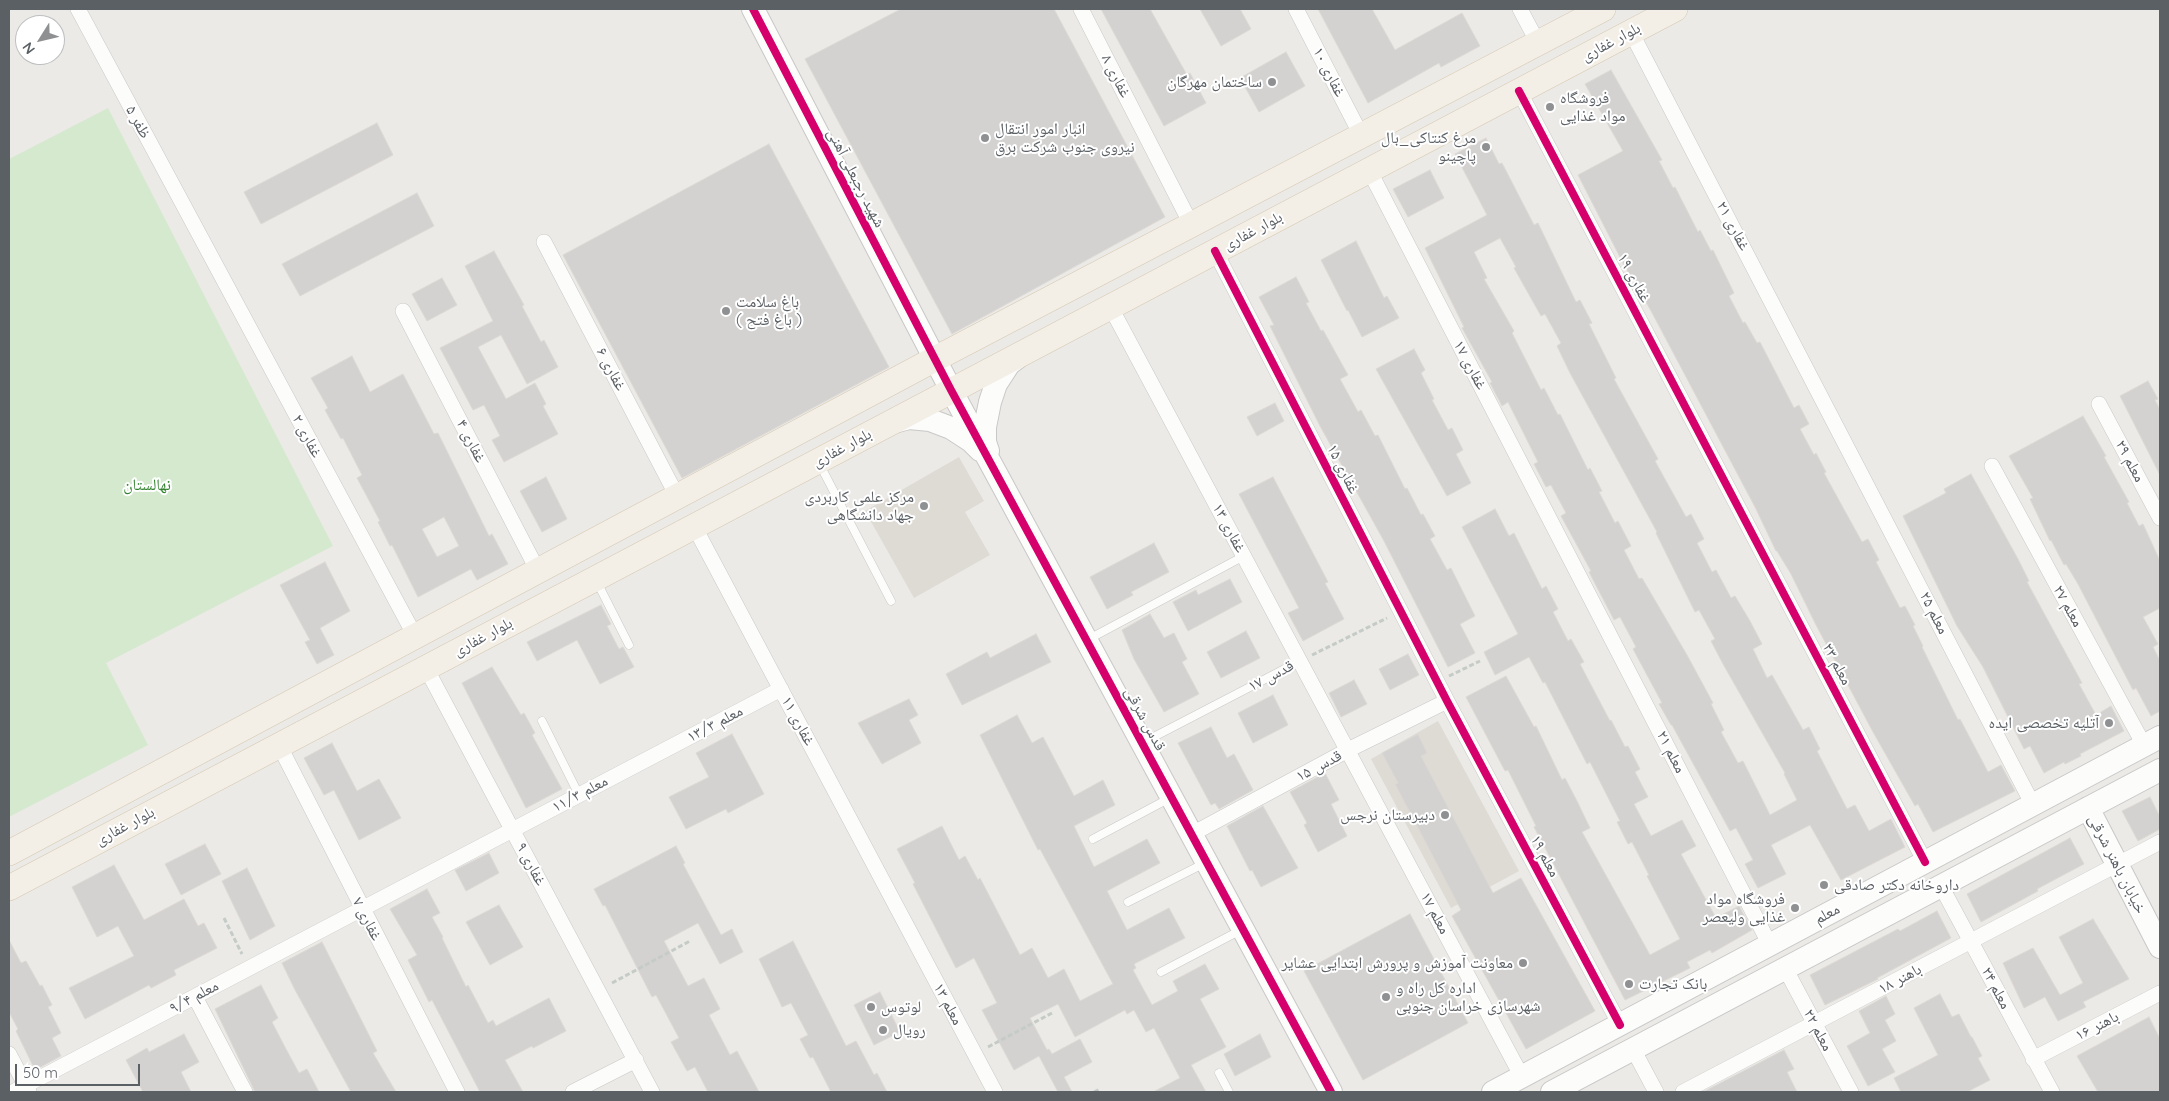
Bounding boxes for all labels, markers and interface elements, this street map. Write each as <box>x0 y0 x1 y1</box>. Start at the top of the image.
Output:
north arrow <box>15 15 65 65</box>
street label: بلوار غفاری <box>1578 18 1644 66</box>
text: N <box>18 39 39 58</box>
street label: غفاری ۱۰ <box>1308 44 1350 100</box>
street label: غفاری ۸ <box>1097 51 1135 101</box>
place label: ساختمان مهرگان <box>1167 72 1262 92</box>
marker: ساختمان مهرگان <box>1266 76 1278 88</box>
place label: فروشگاه مواد غذایی <box>1560 88 1626 126</box>
marker: فروشگاه مواد غذایی <box>1544 101 1556 113</box>
street label: ظفر ۵ <box>121 102 155 142</box>
place label: انبار امور انتقال نیروی جنوب شرکت برق <box>995 119 1135 157</box>
street label: شهید رجبعلی آهنی <box>823 125 889 231</box>
place label: مرغ کنتاکی_بال پاچینو <box>1381 128 1476 166</box>
marker: انبار امور انتقال نیروی جنوب شرکت برق <box>979 132 991 144</box>
marker: مرغ کنتاکی_بال پاچینو <box>1480 141 1492 153</box>
street label: غفاری ۲۱ <box>1712 198 1754 254</box>
street label: بلوار غفاری <box>1220 207 1286 255</box>
street label: غفاری ۱۹ <box>1613 250 1655 306</box>
place label: باغ سلامت ( باغ فتح ) <box>736 292 802 330</box>
marker: باغ سلامت ( باغ فتح ) <box>720 305 732 317</box>
street label: غفاری ۱۷ <box>1449 337 1491 393</box>
street label: غفاری ۶ <box>592 344 630 394</box>
street label: غفاری ۲ <box>288 411 326 461</box>
street label: غفاری ۴ <box>452 416 490 466</box>
street label: بلوار غفاری <box>809 424 875 472</box>
street label: معلم ۲۹ <box>2111 437 2149 485</box>
street label: غفاری ۱۵ <box>1322 441 1364 497</box>
park label: نهالستان <box>123 475 171 495</box>
place label: مرکز علمی کاربردی جهاد دانشگاهی <box>805 487 914 525</box>
marker: مرکز علمی کاربردی جهاد دانشگاهی <box>918 500 930 512</box>
street label: غفاری ۱۳ <box>1208 500 1250 556</box>
street label: معلم ۲۷ <box>2049 582 2087 630</box>
street label: معلم ۲۵ <box>1915 589 1953 637</box>
street label: بلوار غفاری <box>450 613 516 661</box>
street label: معلم ۲۳ <box>1818 640 1856 688</box>
street label: قدس ۱۷ <box>1245 656 1297 696</box>
street label: قدس شرقی <box>1120 684 1170 754</box>
street label: غفاری ۱۱ <box>777 693 819 749</box>
street label: معلم ۱۳/۳ <box>684 701 746 747</box>
place label: آتلیه تخصصی ایده <box>1989 713 2099 733</box>
marker: آتلیه تخصصی ایده <box>2103 717 2115 729</box>
street label: معلم ۲۱ <box>1652 728 1690 776</box>
street label: قدس ۱۵ <box>1293 746 1345 786</box>
street label: معلم ۱۱/۳ <box>549 771 611 817</box>
street label: بلوار غفاری <box>92 802 158 850</box>
place label: دبیرستان نرجس <box>1340 805 1435 825</box>
marker: دبیرستان نرجس <box>1439 809 1451 821</box>
street label: خیابان باهنر شرقی <box>2084 811 2150 917</box>
street label: معلم ۱۹ <box>1526 832 1564 880</box>
street label: غفاری ۹ <box>512 839 550 889</box>
place label: داروخانه دکتر صادقی <box>1834 875 1959 895</box>
marker: داروخانه دکتر صادقی <box>1818 879 1830 891</box>
street label: معلم ۱۷ <box>1416 889 1454 937</box>
place label: فروشگاه مواد غذایی ولیعصر <box>1703 889 1785 927</box>
street label: غفاری ۷ <box>348 894 386 944</box>
street label: معلم <box>1811 899 1843 929</box>
marker: فروشگاه مواد غذایی ولیعصر <box>1789 902 1801 914</box>
place label: معاونت آموزش و پرورش ابتدایی عشایر <box>1281 953 1513 973</box>
marker: معاونت آموزش و پرورش ابتدایی عشایر <box>1517 957 1529 969</box>
street label: باهنر ۱۸ <box>1875 960 1925 998</box>
street label: معلم ۲۴ <box>1977 964 2015 1012</box>
place label: بانک تجارت <box>1639 974 1707 994</box>
street label: معلم ۹/۴ <box>166 976 222 1018</box>
place label: اداره کل راه و شهرسازی خراسان جنوبی <box>1396 978 1541 1016</box>
marker: بانک تجارت <box>1623 978 1635 990</box>
street label: معلم ۱۳ <box>929 980 967 1028</box>
marker: اداره کل راه و شهرسازی خراسان جنوبی <box>1380 991 1392 1003</box>
place label: لوتوس <box>881 997 921 1017</box>
marker: لوتوس <box>865 1001 877 1013</box>
street label: معلم ۲۲ <box>1799 1006 1837 1054</box>
street label: باهنر ۱۶ <box>2072 1007 2122 1045</box>
place label: رویال <box>893 1020 926 1040</box>
marker: رویال <box>877 1024 889 1036</box>
scale bar <box>18 1054 142 1086</box>
text: 50 m <box>23 1063 58 1082</box>

